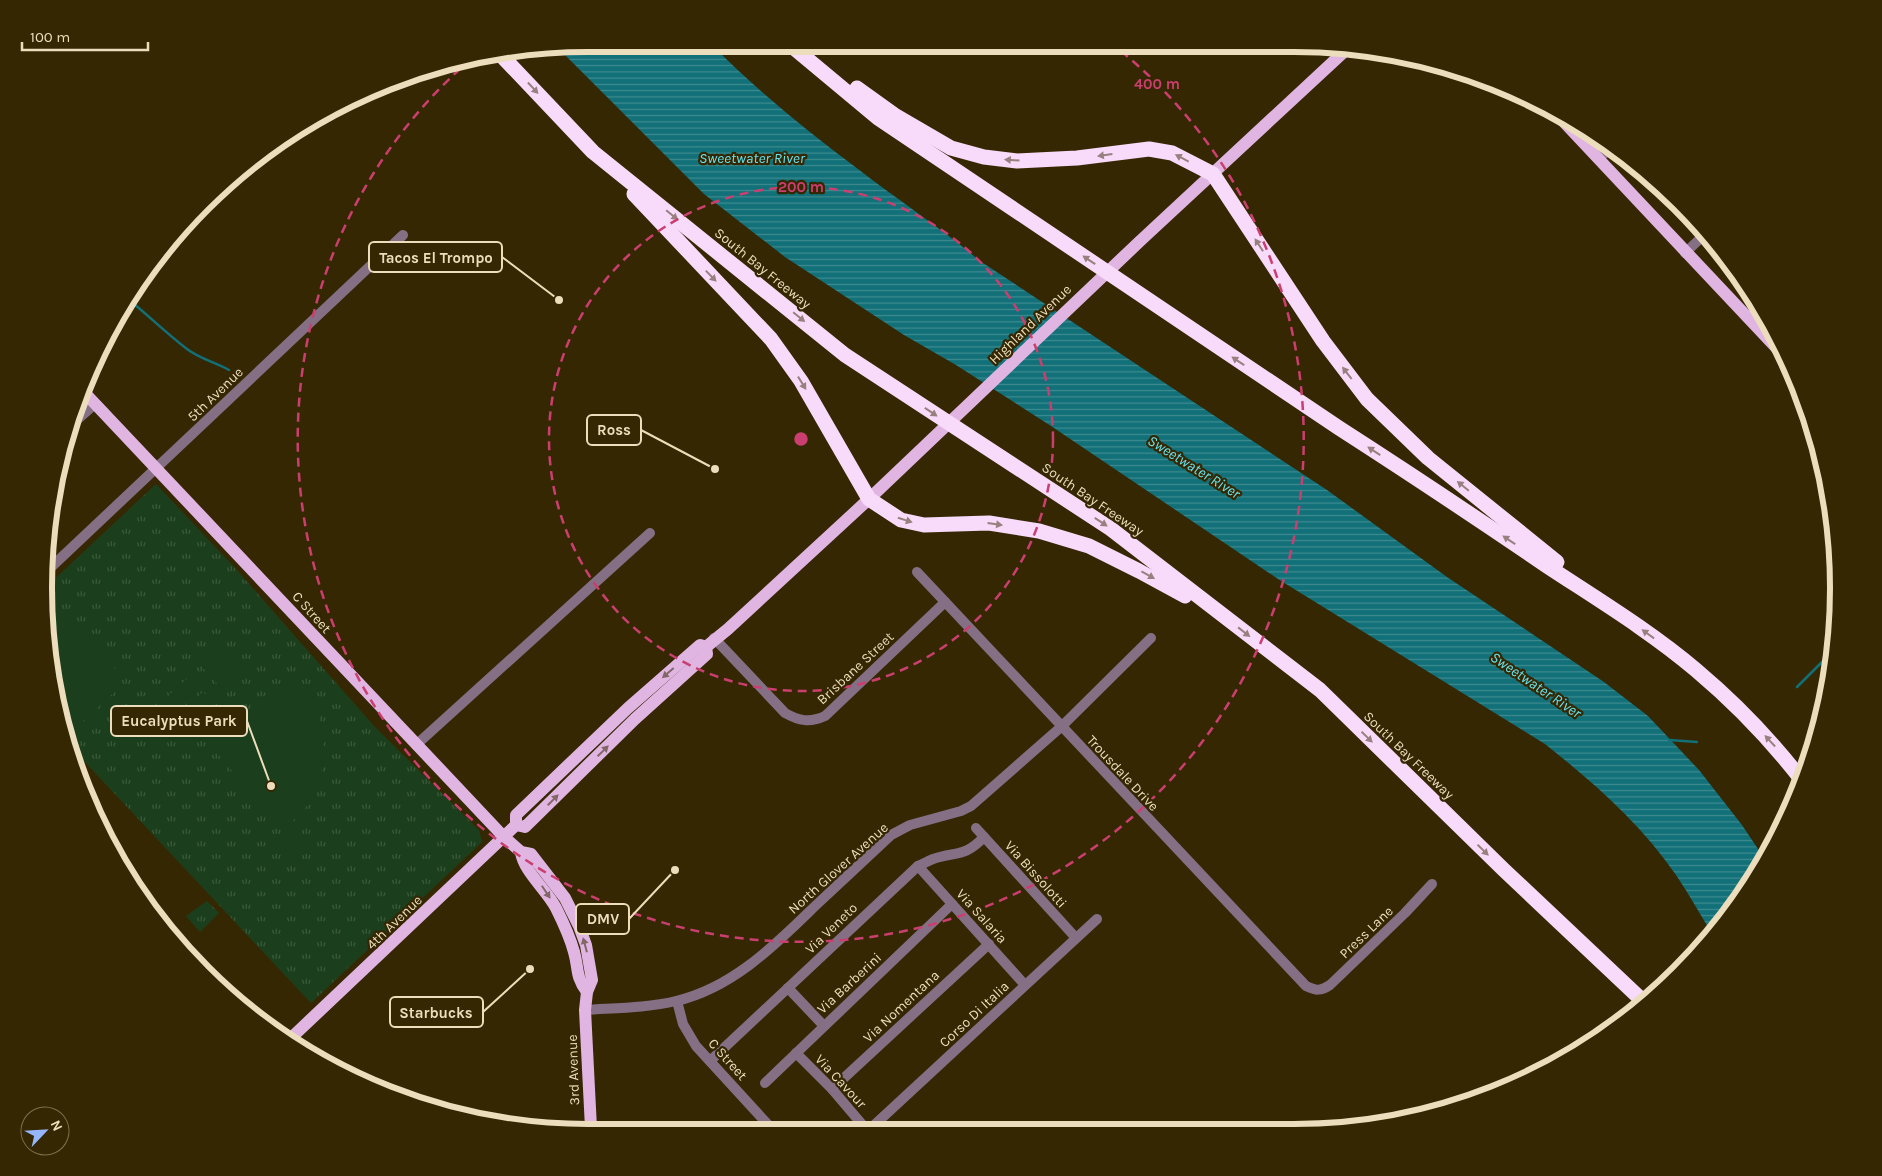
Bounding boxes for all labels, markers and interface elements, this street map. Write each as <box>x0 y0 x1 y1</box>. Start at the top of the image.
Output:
scale bar <box>22 20 149 52</box>
text: 100 m <box>30 28 70 46</box>
text: 400 m <box>1134 75 1180 93</box>
one-way arrow <box>527 82 539 94</box>
water label: Sweetwater River <box>699 149 806 167</box>
one-way arrow <box>1097 151 1113 159</box>
one-way arrow <box>1175 154 1189 162</box>
one-way arrow <box>1004 156 1020 164</box>
text: 200 m <box>778 178 824 196</box>
one-way arrow <box>665 210 678 221</box>
street label: South Bay Freeway <box>711 224 815 313</box>
one-way arrow <box>1254 238 1264 252</box>
callout: Tacos El Trompo <box>369 242 502 272</box>
text: Tacos El Trompo <box>379 249 493 267</box>
one-way arrow <box>1082 255 1096 265</box>
one-way arrow <box>705 270 717 282</box>
street label: Highland Avenue <box>986 281 1075 368</box>
one-way arrow <box>792 312 805 323</box>
one-way arrow <box>1232 356 1245 366</box>
street label: 5th Avenue <box>184 364 247 425</box>
one-way arrow <box>1342 367 1353 380</box>
one-way arrow <box>797 377 806 390</box>
one-way arrow <box>924 407 938 416</box>
callout: Ross <box>587 415 641 445</box>
text: Ross <box>597 421 631 439</box>
centre of rings <box>792 430 810 448</box>
water label: Sweetwater River <box>1144 431 1244 503</box>
one-way arrow <box>1367 446 1380 455</box>
street label: South Bay Freeway <box>1039 459 1147 540</box>
one-way arrow <box>1457 481 1470 492</box>
one-way arrow <box>898 516 913 524</box>
one-way arrow <box>1094 517 1107 527</box>
one-way arrow <box>988 521 1004 529</box>
one-way arrow <box>1503 535 1516 545</box>
one-way arrow <box>1142 571 1155 580</box>
street label: C Street <box>288 588 335 637</box>
one-way arrow <box>1237 626 1250 637</box>
street label: Brisbane Street <box>813 628 897 708</box>
one-way arrow <box>1641 629 1655 639</box>
water label: Sweetwater River <box>1487 648 1586 723</box>
one-way arrow <box>662 667 674 678</box>
callout: Eucalyptus Park <box>111 706 247 736</box>
street label: South Bay Freeway <box>1360 708 1458 803</box>
text: Eucalyptus Park <box>121 712 237 730</box>
one-way arrow <box>1361 730 1373 742</box>
street label: Trousdale Drive <box>1083 732 1162 815</box>
one-way arrow <box>1764 736 1776 748</box>
one-way arrow <box>596 745 608 757</box>
one-way arrow <box>547 794 559 806</box>
street label: North Glover Avenue <box>785 819 892 918</box>
street label: Via Bissolotti <box>1001 837 1070 911</box>
one-way arrow <box>1477 844 1489 856</box>
street label: Via Salaria <box>953 885 1011 947</box>
one-way arrow <box>541 886 551 899</box>
street label: 4th Avenue <box>363 892 426 953</box>
street label: Via Veneto <box>802 899 861 957</box>
street label: Press Lane <box>1336 903 1397 962</box>
callout: DMV <box>576 904 629 934</box>
text: DMV <box>587 910 619 928</box>
one-way arrow <box>581 937 589 952</box>
street label: Via Barberini <box>814 949 885 1018</box>
street label: Via Nomentana <box>860 967 943 1046</box>
street label: Corso Di Italia <box>936 978 1013 1051</box>
callout: Starbucks <box>390 997 483 1027</box>
text: Starbucks <box>399 1004 473 1022</box>
street label: 3rd Avenue <box>564 1034 583 1106</box>
street label: C Street <box>704 1035 751 1084</box>
street label: Via Cavour <box>811 1051 871 1113</box>
north arrow <box>20 1106 70 1156</box>
text: N <box>47 1118 66 1134</box>

